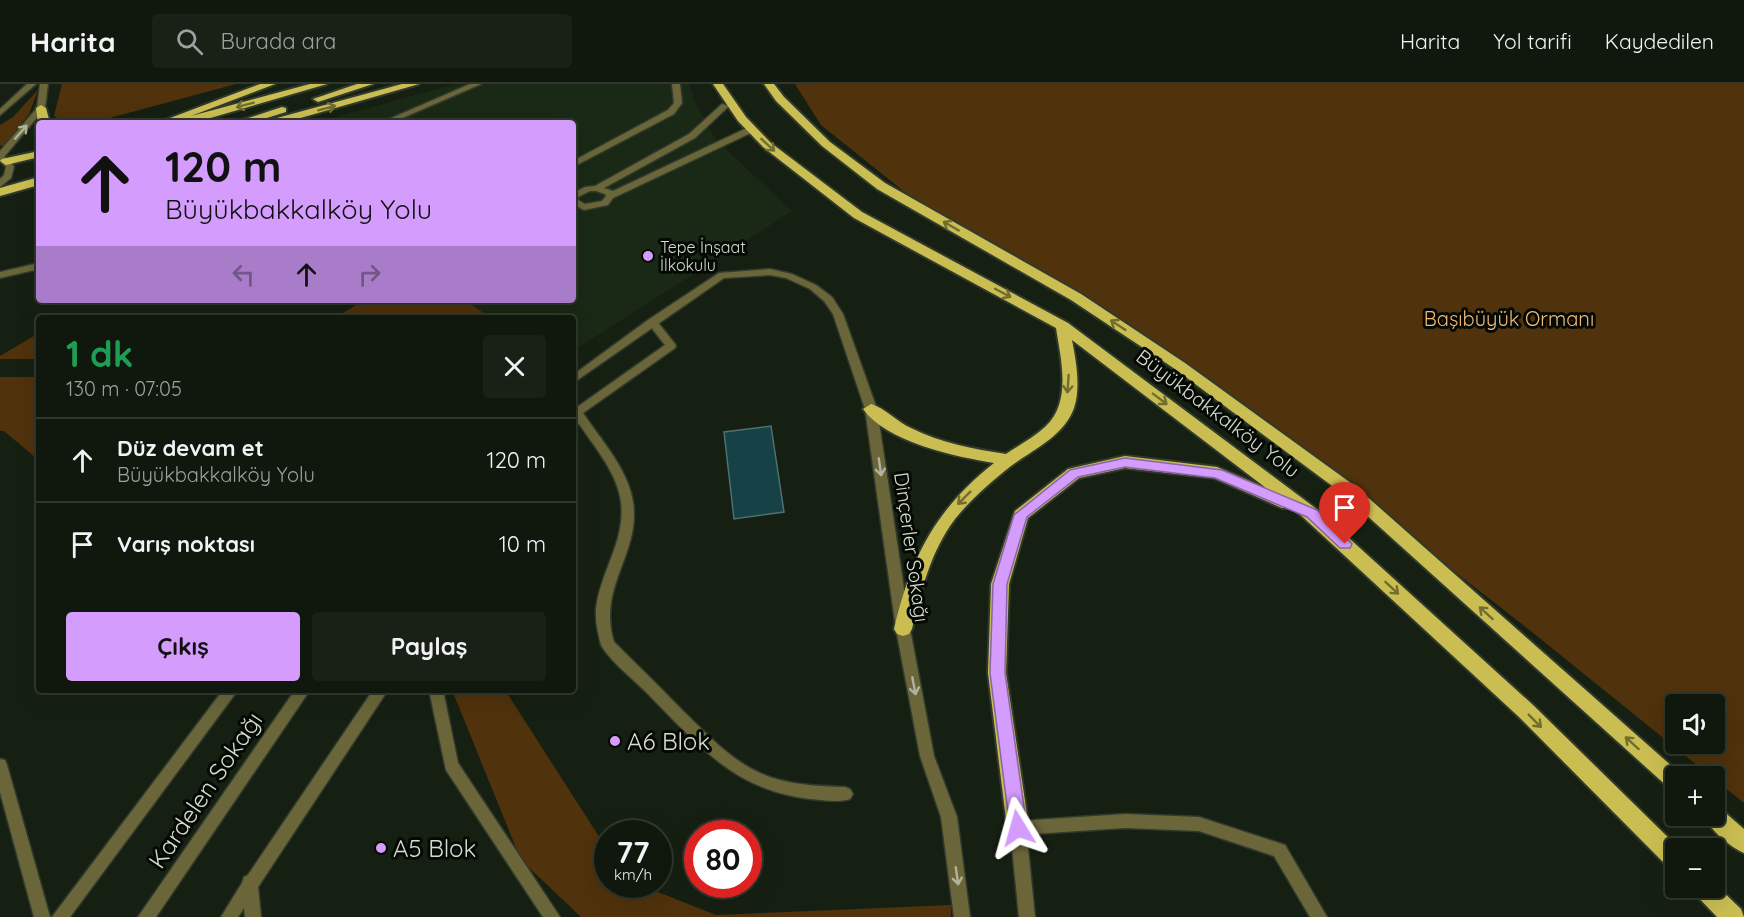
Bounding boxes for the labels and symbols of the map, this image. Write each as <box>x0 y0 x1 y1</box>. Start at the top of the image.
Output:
one-way arrow <box>236 100 255 111</box>
one-way arrow <box>317 102 336 113</box>
one-way arrow <box>14 124 27 140</box>
one-way arrow <box>760 138 775 152</box>
one-way arrow <box>942 220 960 231</box>
place label: Tepe İnşaat İlkokulu <box>660 237 746 275</box>
marker: Tepe İnşaat İlkokulu <box>641 249 655 263</box>
one-way arrow <box>994 288 1012 299</box>
park label: Başıbüyük Ormanı <box>1424 306 1594 331</box>
one-way arrow <box>1110 319 1127 332</box>
street label: Büyükbakkalköy Yolu <box>1131 343 1305 483</box>
one-way arrow <box>1063 373 1074 393</box>
one-way arrow <box>1152 392 1168 405</box>
one-way arrow <box>874 456 885 476</box>
street label: Dinçerler Sokağı <box>889 470 935 624</box>
pin <box>1319 482 1370 544</box>
one-way arrow <box>956 491 971 506</box>
one-way arrow <box>1385 581 1400 595</box>
one-way arrow <box>1479 606 1494 620</box>
one-way arrow <box>909 676 920 696</box>
street label: Kardelen Sokağı <box>142 706 268 874</box>
one-way arrow <box>1528 713 1543 728</box>
place label: A6 Blok <box>627 726 710 756</box>
marker: A6 Blok <box>608 734 622 748</box>
one-way arrow <box>1625 736 1640 750</box>
position arrow <box>986 796 1050 860</box>
speed limit sign: 80 <box>684 820 762 898</box>
place label: A5 Blok <box>393 833 476 863</box>
marker: A5 Blok <box>374 841 388 855</box>
one-way arrow <box>951 865 962 885</box>

